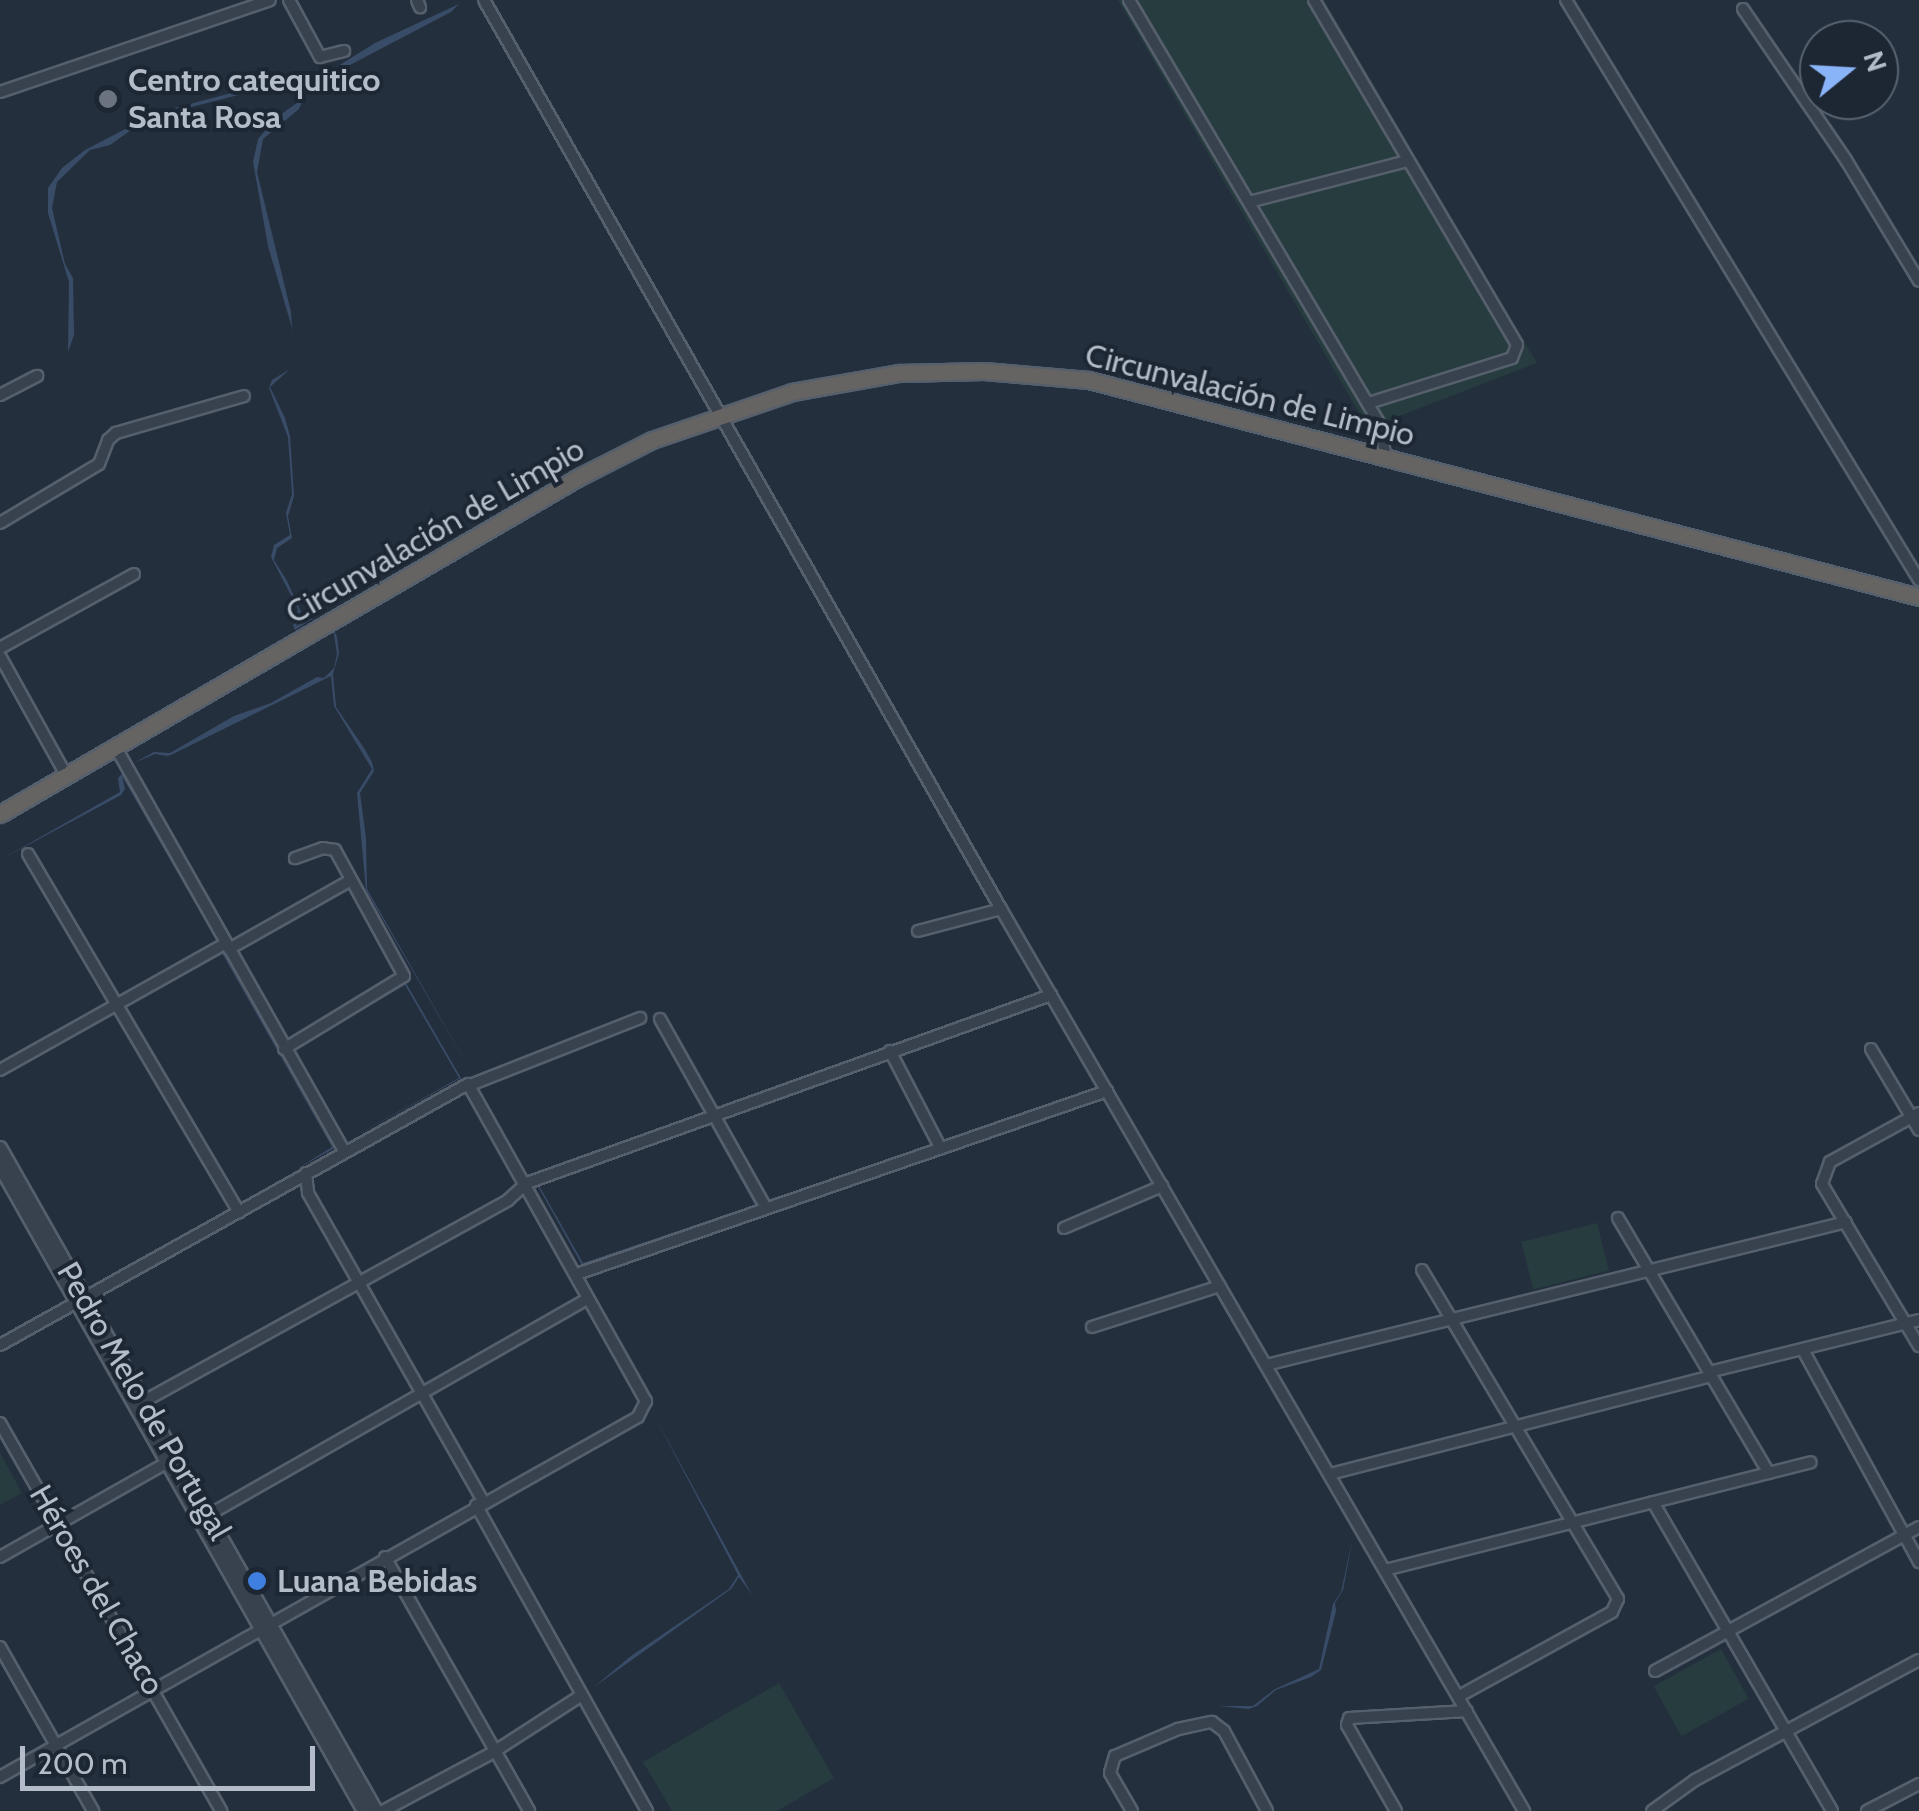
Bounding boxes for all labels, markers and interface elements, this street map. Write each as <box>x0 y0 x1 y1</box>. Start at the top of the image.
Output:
north arrow <box>1799 20 1899 120</box>
text: N <box>1856 47 1895 76</box>
place label: Centro catequitico Santa Rosa <box>128 62 381 137</box>
marker: Centro catequitico Santa Rosa <box>97 88 119 110</box>
street label: Circunvalación de Limpio <box>1081 335 1419 455</box>
street label: Circunvalación de Limpio <box>279 430 591 632</box>
street label: Pedro Melo de Portugal <box>49 1255 239 1547</box>
street label: Héroes del Chaco <box>21 1478 173 1702</box>
place label: Luana Bebidas <box>277 1562 477 1600</box>
marker: Luana Bebidas <box>246 1570 268 1592</box>
scale bar <box>25 1726 320 1788</box>
text: 200 m <box>37 1745 128 1782</box>

